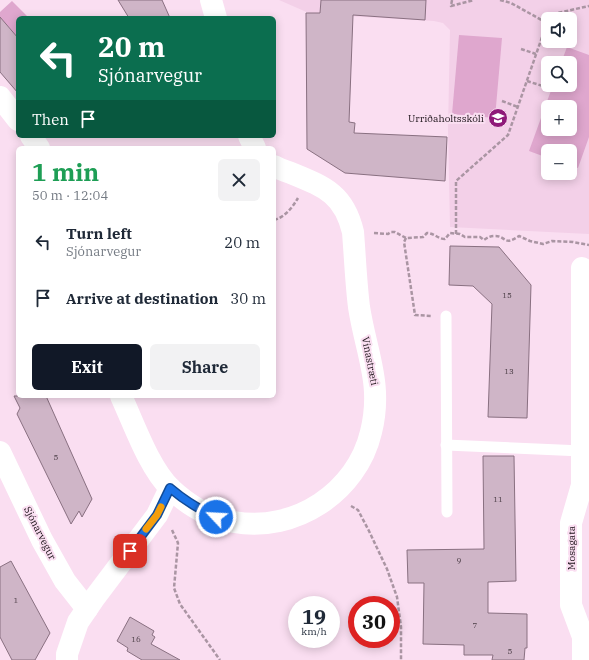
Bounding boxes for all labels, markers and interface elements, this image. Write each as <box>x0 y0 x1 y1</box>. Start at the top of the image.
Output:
map controls <box>541 12 577 180</box>
button: sound <box>541 12 577 48</box>
text: 20 m <box>98 28 165 65</box>
icon: left <box>32 32 84 84</box>
button: search <box>541 56 577 92</box>
text: Sjónarvegur <box>98 64 202 87</box>
button: + <box>541 100 577 136</box>
school or university icon: Urriðaholtsskóli <box>487 107 509 129</box>
icon: arrive <box>77 108 99 130</box>
text: Then <box>32 110 69 129</box>
place label: Urriðaholtsskóli <box>408 112 484 125</box>
button: − <box>541 144 577 180</box>
text: 1 min <box>32 156 99 188</box>
button: close <box>218 159 260 201</box>
text: 50 m · 12:04 <box>32 187 108 204</box>
text: Turn left <box>66 224 132 243</box>
icon: left <box>32 231 54 253</box>
text: 20 m <box>224 233 260 252</box>
text: Sjónarvegur <box>66 243 141 260</box>
icon: arrive <box>32 287 54 309</box>
text: Arrive at destination <box>66 289 218 308</box>
text: 30 m <box>230 289 266 308</box>
house number: 15 <box>502 290 512 300</box>
street label: Vinastræti <box>359 336 381 386</box>
button: Exit <box>32 344 142 390</box>
button: Share <box>150 344 260 390</box>
house number: 13 <box>504 366 514 376</box>
house number: 5 <box>54 452 59 462</box>
house number: 11 <box>493 494 503 504</box>
position arrow <box>195 496 237 538</box>
street label: Sjónarvegur <box>21 504 59 562</box>
street label: Mosagata <box>565 525 578 570</box>
pin <box>113 534 147 568</box>
icon: arrive <box>119 540 141 562</box>
house number: 9 <box>457 555 462 565</box>
house number: 1 <box>14 595 19 605</box>
speed limit sign: 30 <box>348 596 400 648</box>
text: 19 <box>302 603 326 630</box>
house number: 7 <box>473 620 478 630</box>
text: km/h <box>301 625 327 638</box>
house number: 16 <box>131 634 141 644</box>
house number: 5 <box>508 646 513 656</box>

